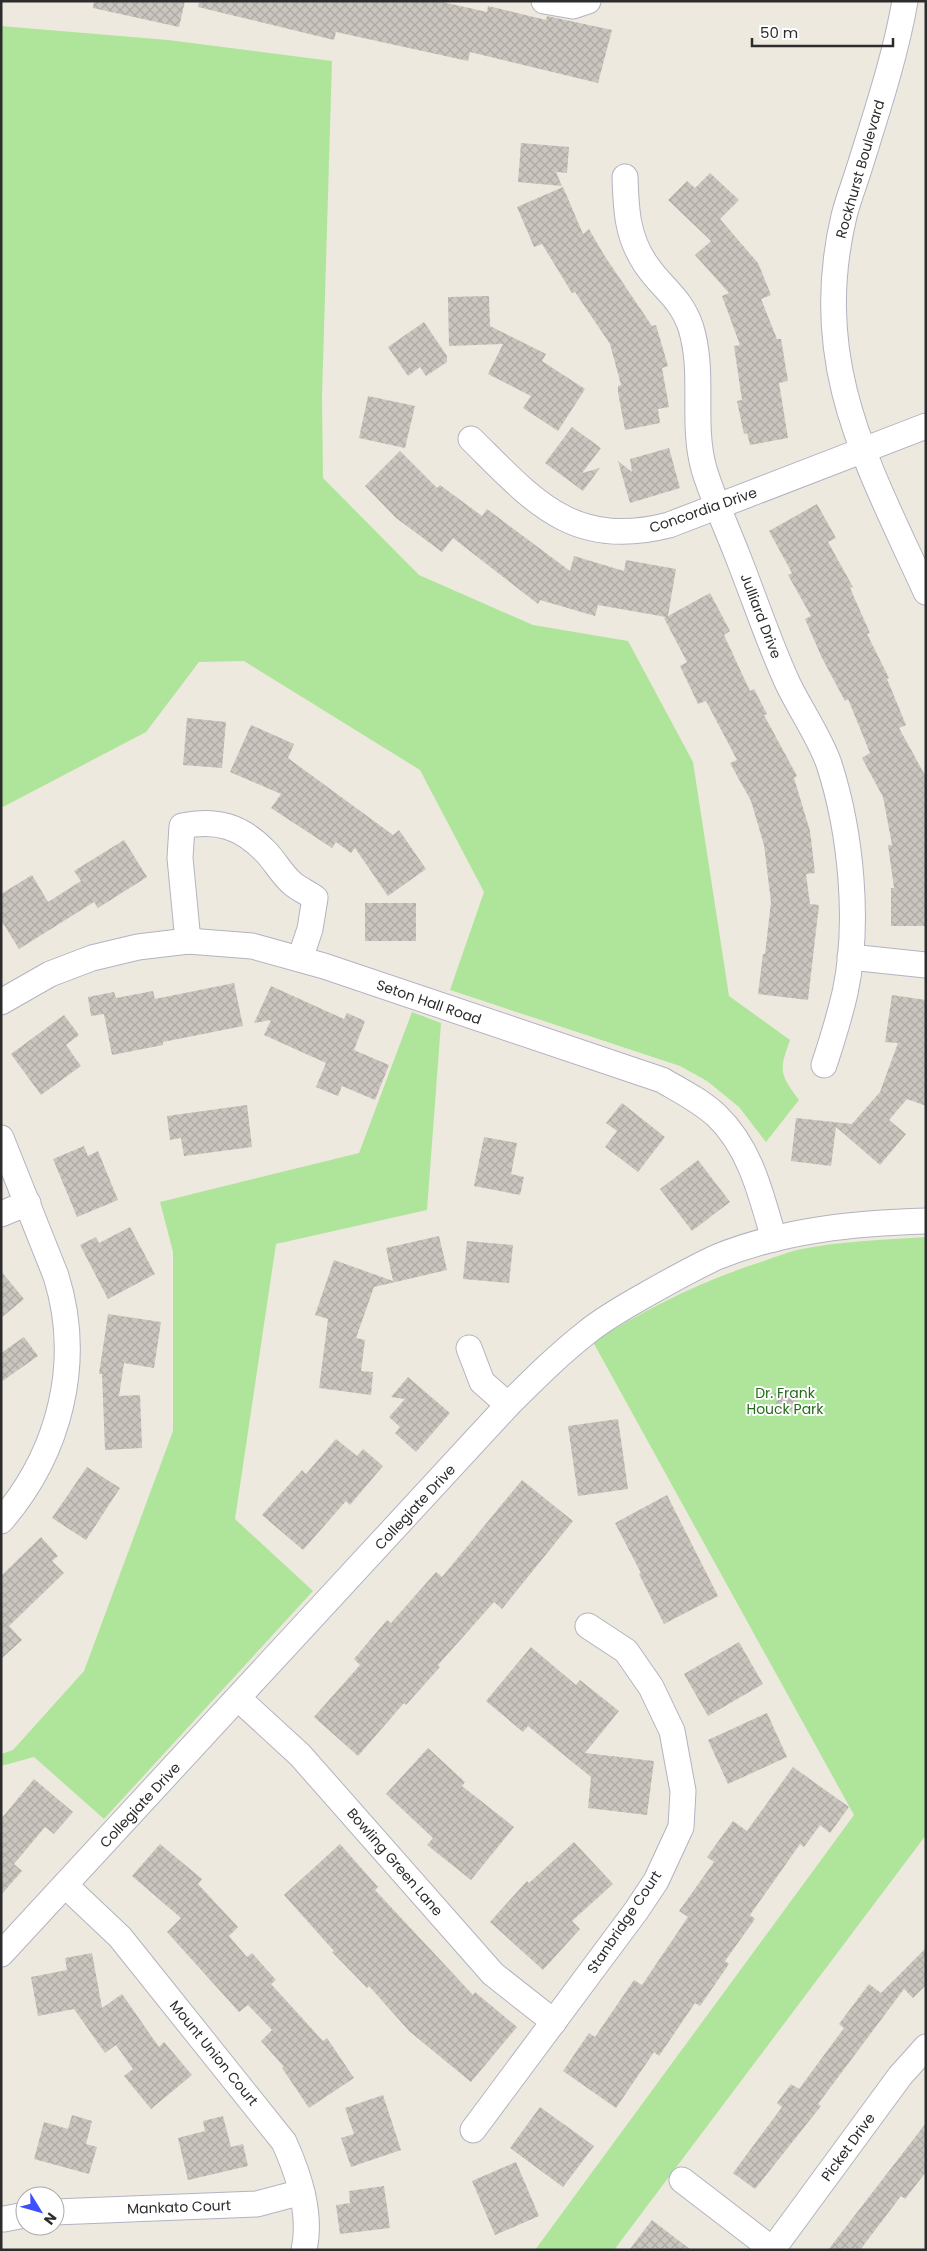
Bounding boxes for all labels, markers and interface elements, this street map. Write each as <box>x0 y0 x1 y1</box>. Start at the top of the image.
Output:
scale bar <box>752 15 893 47</box>
text: 50 m <box>760 22 798 43</box>
street label: Rockhurst Boulevard <box>831 97 889 241</box>
street label: Concordia Drive <box>646 482 760 538</box>
street label: Julliard Drive <box>736 571 787 662</box>
street label: Seton Hall Road <box>374 975 484 1029</box>
park label: Dr. Frank Houck Park <box>746 1383 824 1419</box>
street label: Collegiate Drive <box>370 1460 460 1554</box>
street label: Collegiate Drive <box>95 1758 185 1852</box>
street label: Bowling Green Lane <box>342 1804 448 1921</box>
street label: Stanbridge Court <box>582 1867 666 1977</box>
street label: Mount Union Court <box>165 1996 263 2110</box>
street label: Picket Drive <box>816 2109 880 2185</box>
north arrow <box>15 2186 65 2236</box>
street label: Mankato Court <box>127 2195 231 2219</box>
text: N <box>39 2209 62 2229</box>

